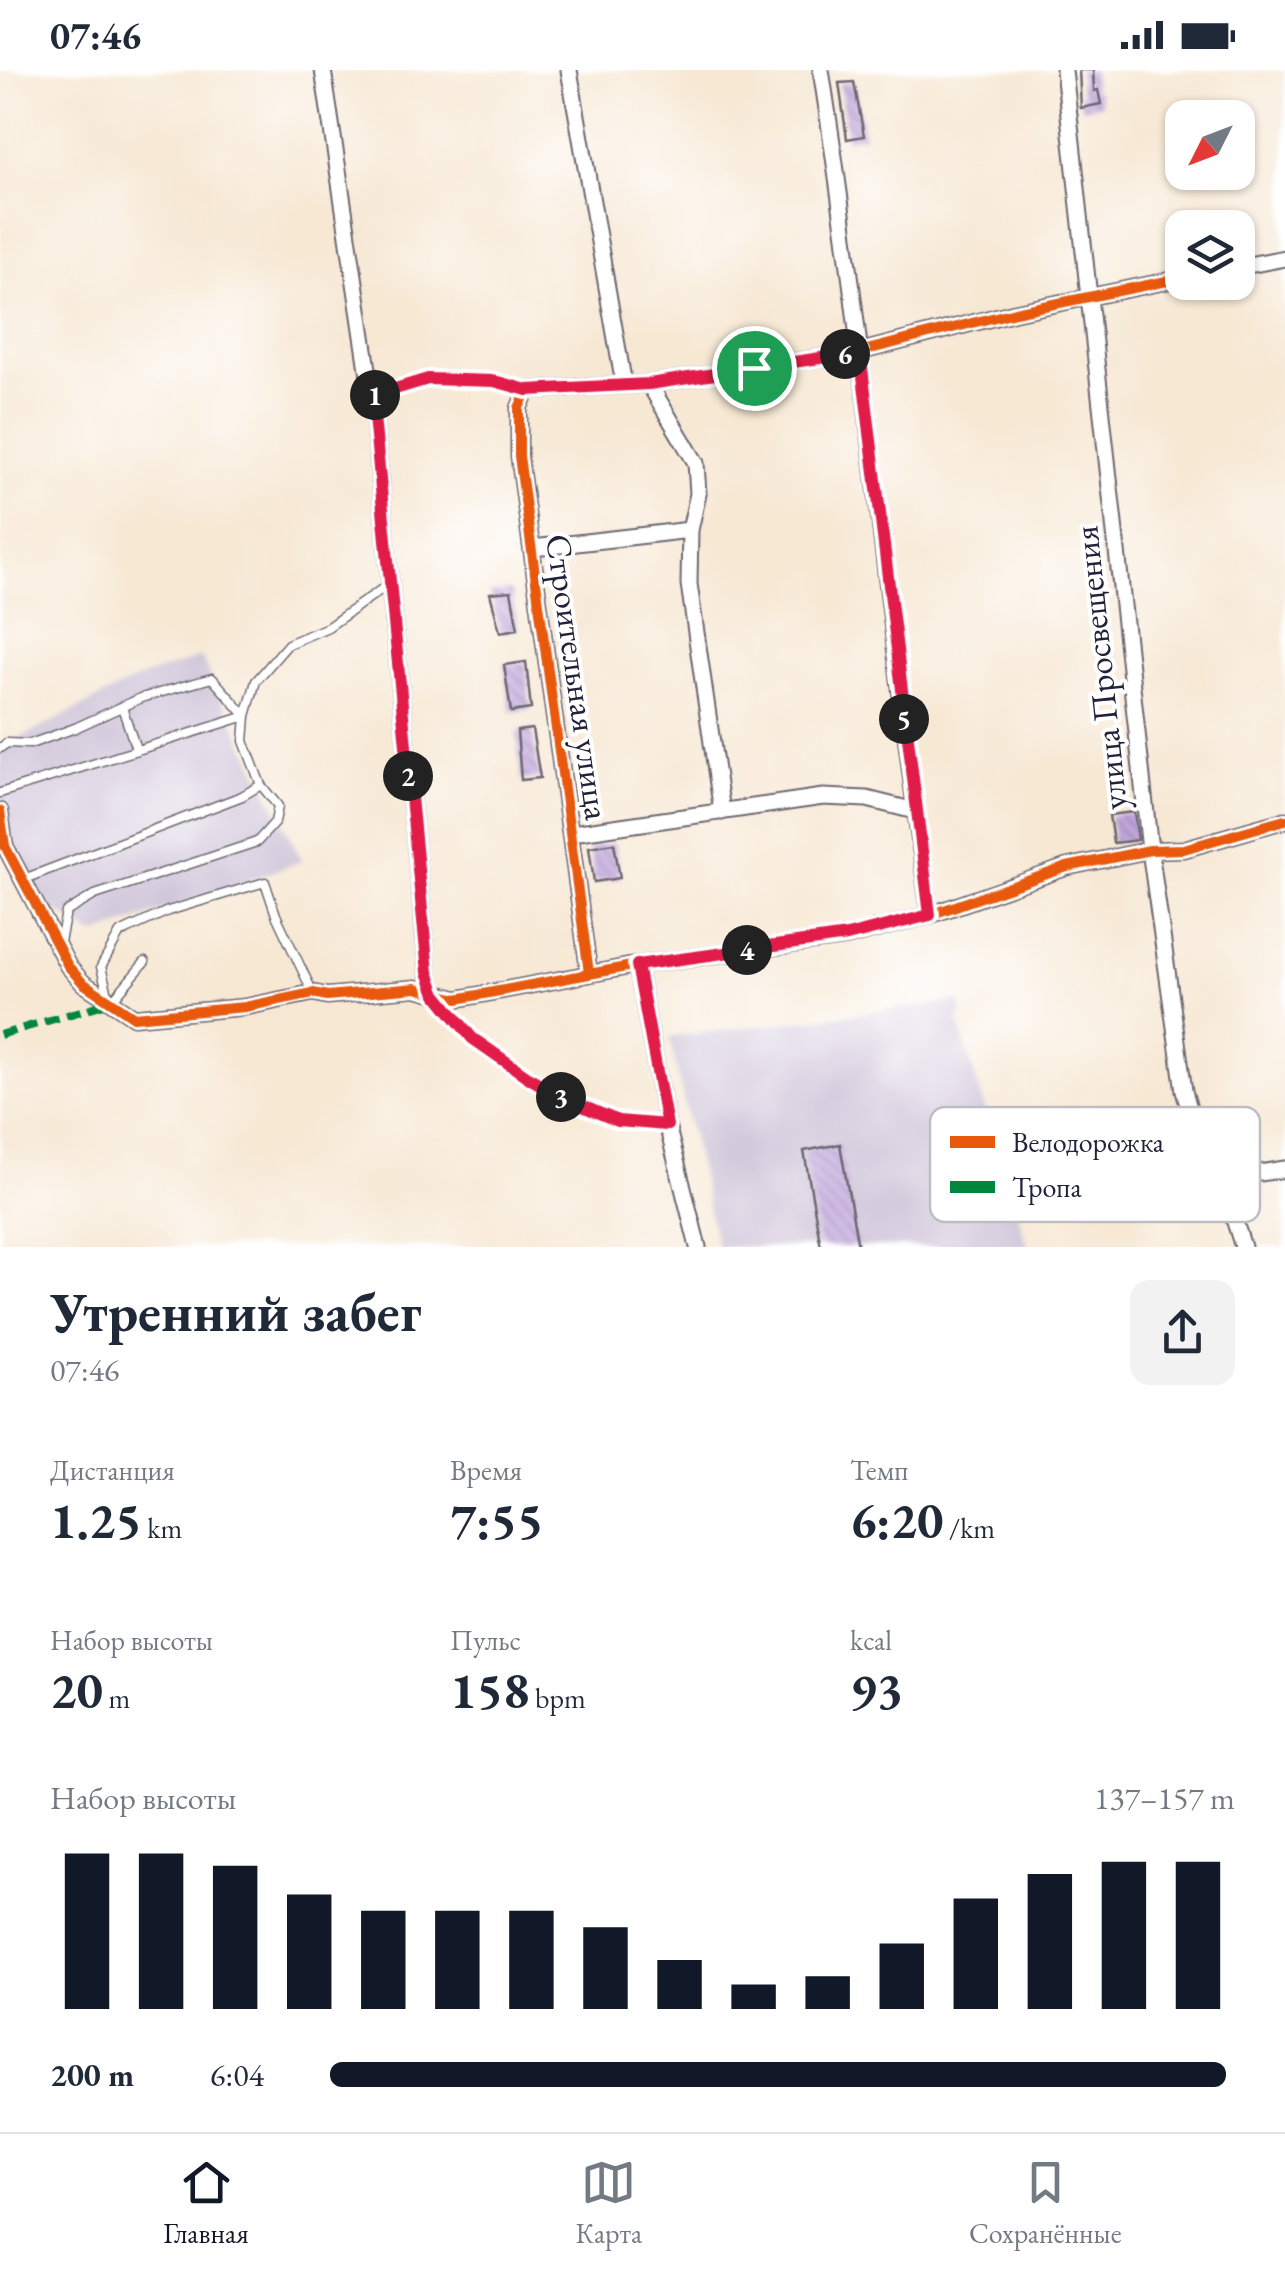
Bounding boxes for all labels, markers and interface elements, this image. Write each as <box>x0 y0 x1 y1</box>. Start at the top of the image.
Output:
text: 07:46 <box>50 11 141 60</box>
north arrow <box>1165 100 1255 190</box>
map controls <box>1165 100 1255 300</box>
button: layers <box>1165 210 1255 300</box>
pin <box>712 326 797 411</box>
pin: 6 <box>820 329 870 379</box>
text: 6 <box>838 336 852 372</box>
icon: arrive <box>727 341 782 396</box>
pin: 1 <box>350 370 400 420</box>
text: 1 <box>368 377 382 413</box>
street label: улица Просвещения <box>1062 524 1138 812</box>
street label: Строительная улица <box>535 531 621 823</box>
pin: 5 <box>879 694 929 744</box>
text: 5 <box>897 701 911 737</box>
pin: 2 <box>383 751 433 801</box>
text: 2 <box>401 758 415 794</box>
pin: 4 <box>722 925 772 975</box>
text: 4 <box>740 932 754 968</box>
pin: 3 <box>536 1072 586 1122</box>
text: 3 <box>554 1079 568 1115</box>
legend <box>930 1107 1260 1222</box>
text: Велодорожка <box>1012 1124 1165 1160</box>
text: Тропа <box>1012 1169 1082 1205</box>
text: Утренний забег <box>50 1276 422 1347</box>
button: share <box>1130 1280 1235 1385</box>
text: 07:46 <box>50 1349 119 1391</box>
text: Дистанция <box>50 1452 175 1488</box>
text: Время <box>450 1452 522 1488</box>
text: Темп <box>850 1452 908 1488</box>
text: 1.25 <box>50 1488 142 1553</box>
text: 7:55 <box>450 1488 543 1553</box>
text: 6:20 <box>850 1488 943 1553</box>
text: km <box>142 1510 182 1546</box>
text: /km <box>943 1510 995 1546</box>
text: Набор высоты <box>50 1622 213 1658</box>
text: Пульс <box>450 1622 521 1658</box>
text: kcal <box>850 1622 892 1658</box>
text: 20 <box>50 1658 103 1723</box>
text: 158 <box>450 1658 529 1723</box>
text: 93 <box>850 1658 903 1723</box>
text: m <box>103 1680 130 1716</box>
text: bpm <box>529 1680 586 1716</box>
text: Набор высоты <box>50 1777 236 1819</box>
text: 137–157 m <box>1094 1777 1235 1819</box>
text: 200 m <box>50 2054 134 2096</box>
text: 6:04 <box>210 2054 264 2096</box>
tab: Главная <box>163 2155 249 2251</box>
tab: Карта <box>575 2155 642 2251</box>
tab: Сохранённые <box>969 2155 1122 2251</box>

